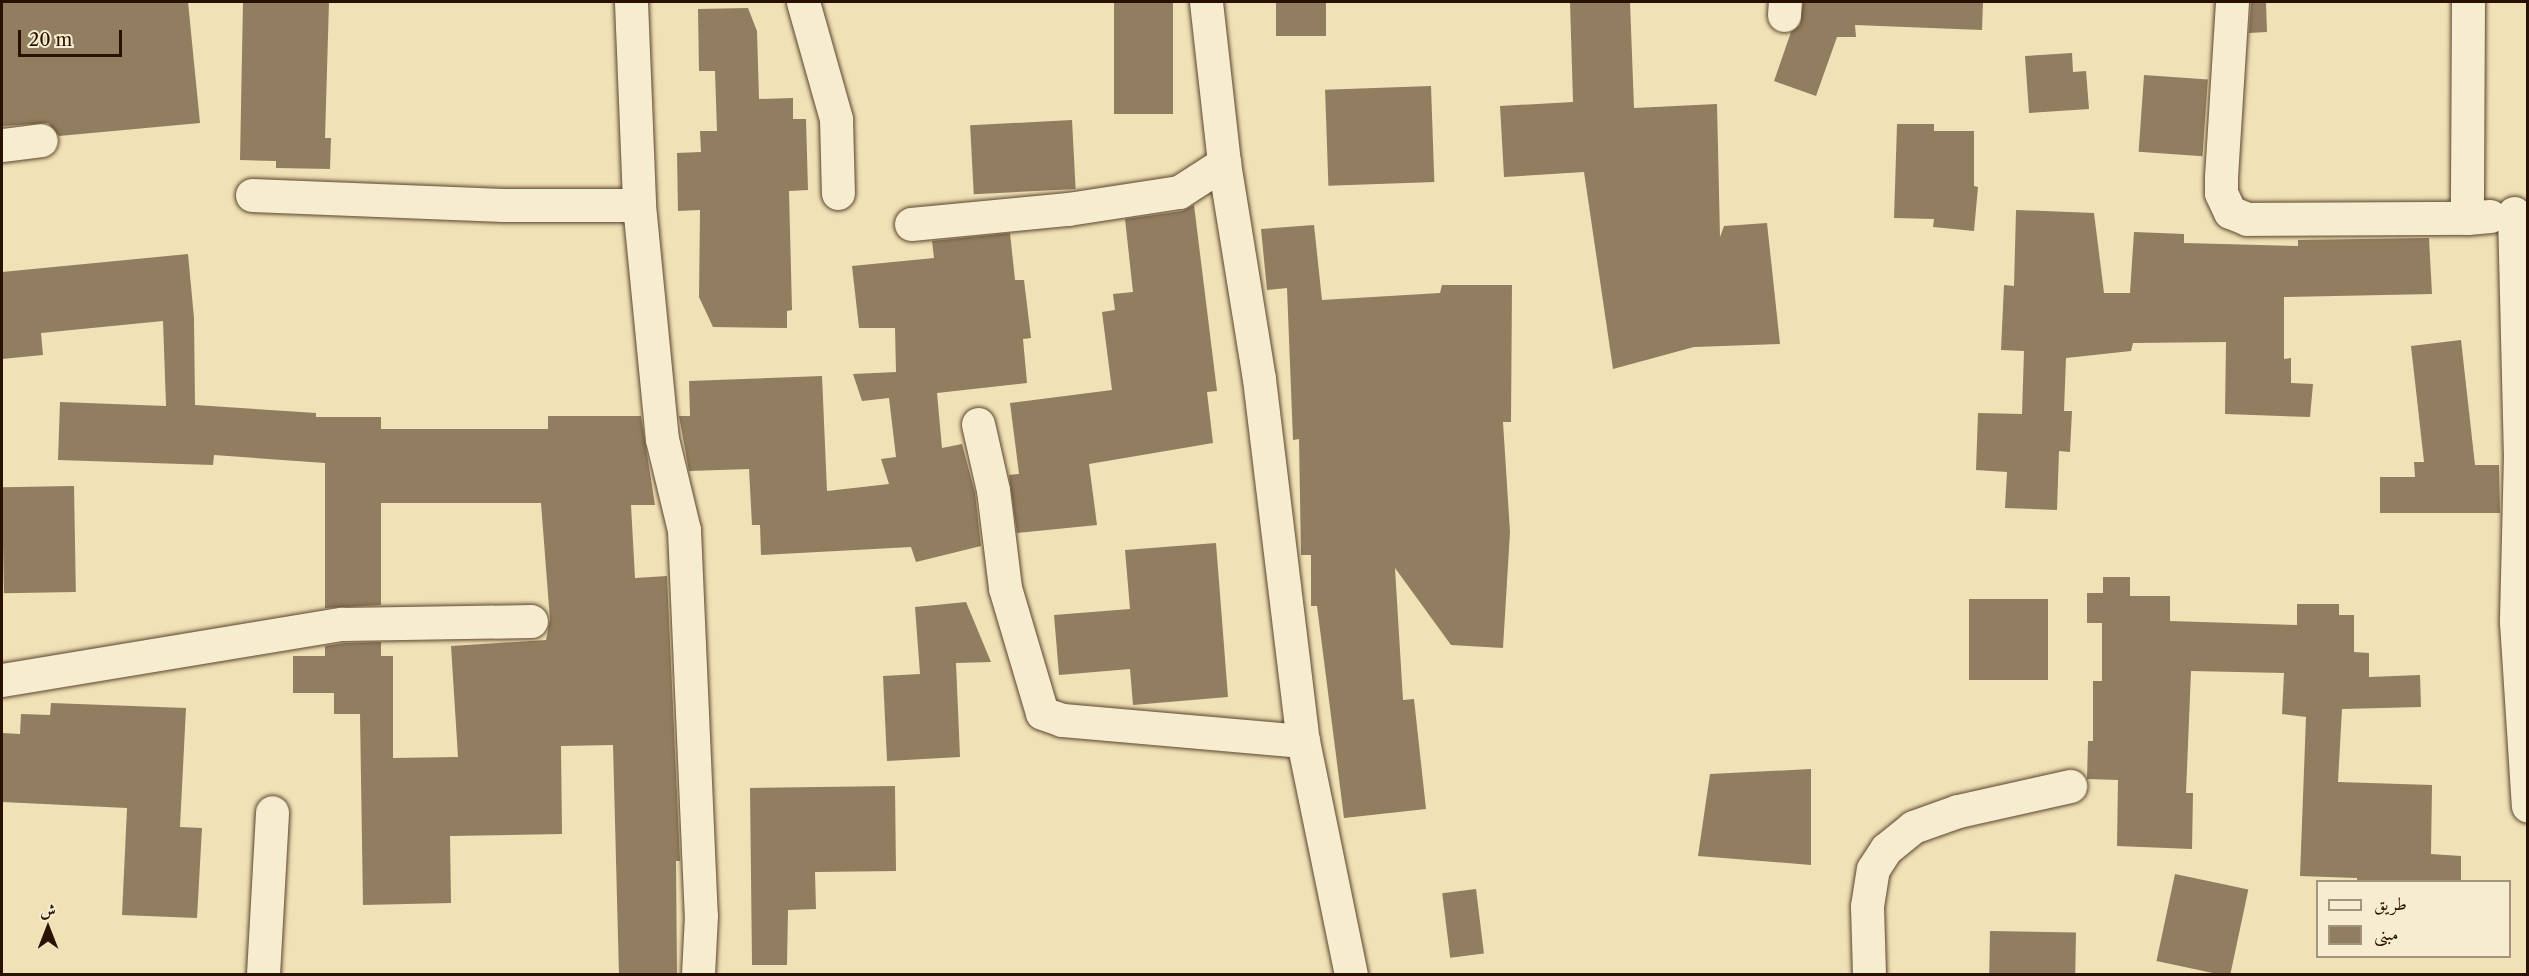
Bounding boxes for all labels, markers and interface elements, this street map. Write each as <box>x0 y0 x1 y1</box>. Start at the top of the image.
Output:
scale bar <box>21 18 124 56</box>
text: 20 m <box>29 29 72 51</box>
legend <box>2316 880 2511 958</box>
text: طريق <box>2374 893 2407 915</box>
north arrow <box>18 898 78 958</box>
text: ش <box>40 900 56 920</box>
text: مبنى <box>2374 923 2399 945</box>

